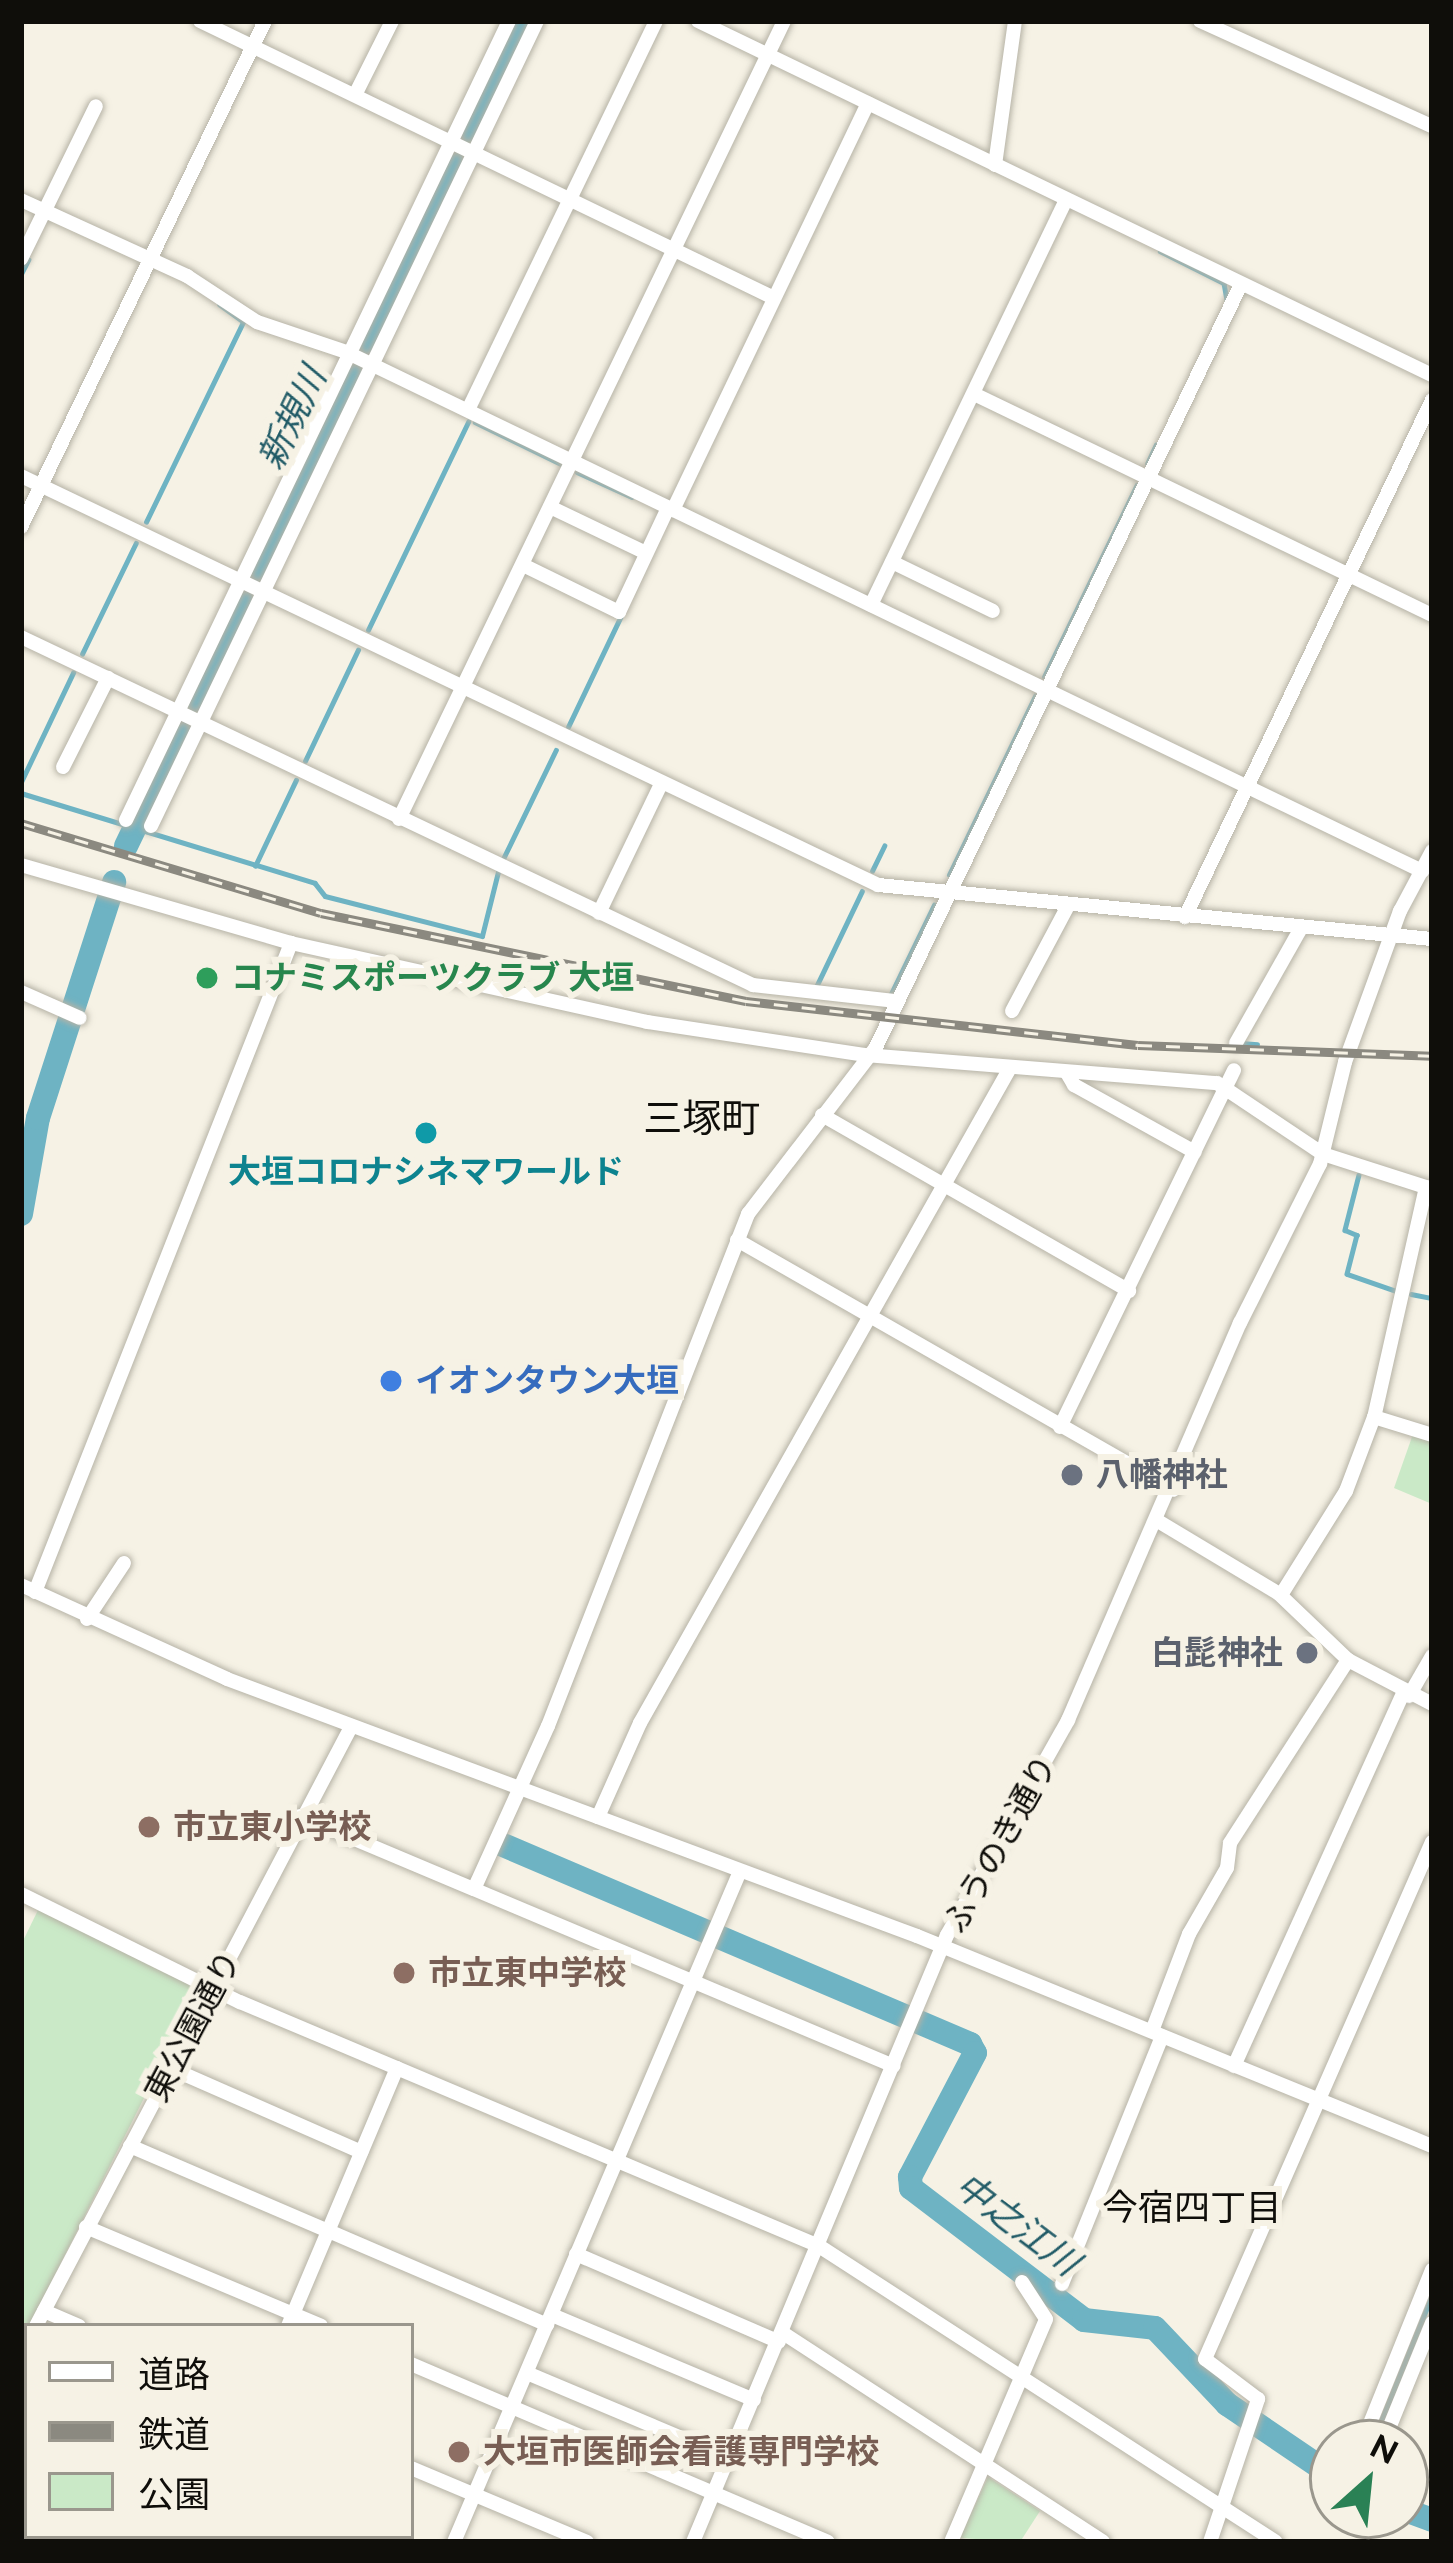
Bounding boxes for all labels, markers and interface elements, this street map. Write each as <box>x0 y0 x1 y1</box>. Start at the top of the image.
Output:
water label: 新規川 <box>249 360 335 476</box>
place label: コナミスポーツクラブ 大垣 <box>231 958 635 998</box>
marker: コナミスポーツクラブ 大垣 <box>194 965 220 991</box>
district label: 三塚町 <box>644 1095 760 1141</box>
marker: 大垣コロナシネマワールド <box>413 1120 439 1146</box>
place label: 大垣コロナシネマワールド <box>228 1152 624 1192</box>
place label: イオンタウン大垣 <box>415 1361 679 1401</box>
marker: イオンタウン大垣 <box>378 1368 404 1394</box>
place label: 八幡神社 <box>1096 1455 1228 1495</box>
marker: 八幡神社 <box>1059 1462 1085 1488</box>
place label: 白髭神社 <box>1151 1633 1283 1673</box>
marker: 白髭神社 <box>1294 1640 1320 1666</box>
street label: ふうのき通り <box>935 1748 1065 1940</box>
place label: 市立東小学校 <box>173 1807 371 1847</box>
marker: 市立東小学校 <box>136 1814 162 1840</box>
street label: 東公園通り <box>137 1944 249 2108</box>
place label: 市立東中学校 <box>428 1953 626 1993</box>
marker: 市立東中学校 <box>391 1960 417 1986</box>
water label: 中之江川 <box>946 2163 1088 2285</box>
district label: 今宿四丁目 <box>1102 2186 1282 2230</box>
legend <box>24 2323 414 2539</box>
text: 道路 <box>138 2353 210 2395</box>
text: 鉄道 <box>138 2413 210 2455</box>
north arrow <box>1309 2419 1429 2539</box>
text: N <box>1364 2426 1404 2472</box>
place label: 大垣市医師会看護専門学校 <box>483 2432 879 2472</box>
marker: 大垣市医師会看護専門学校 <box>446 2439 472 2465</box>
text: 公園 <box>138 2473 210 2515</box>

